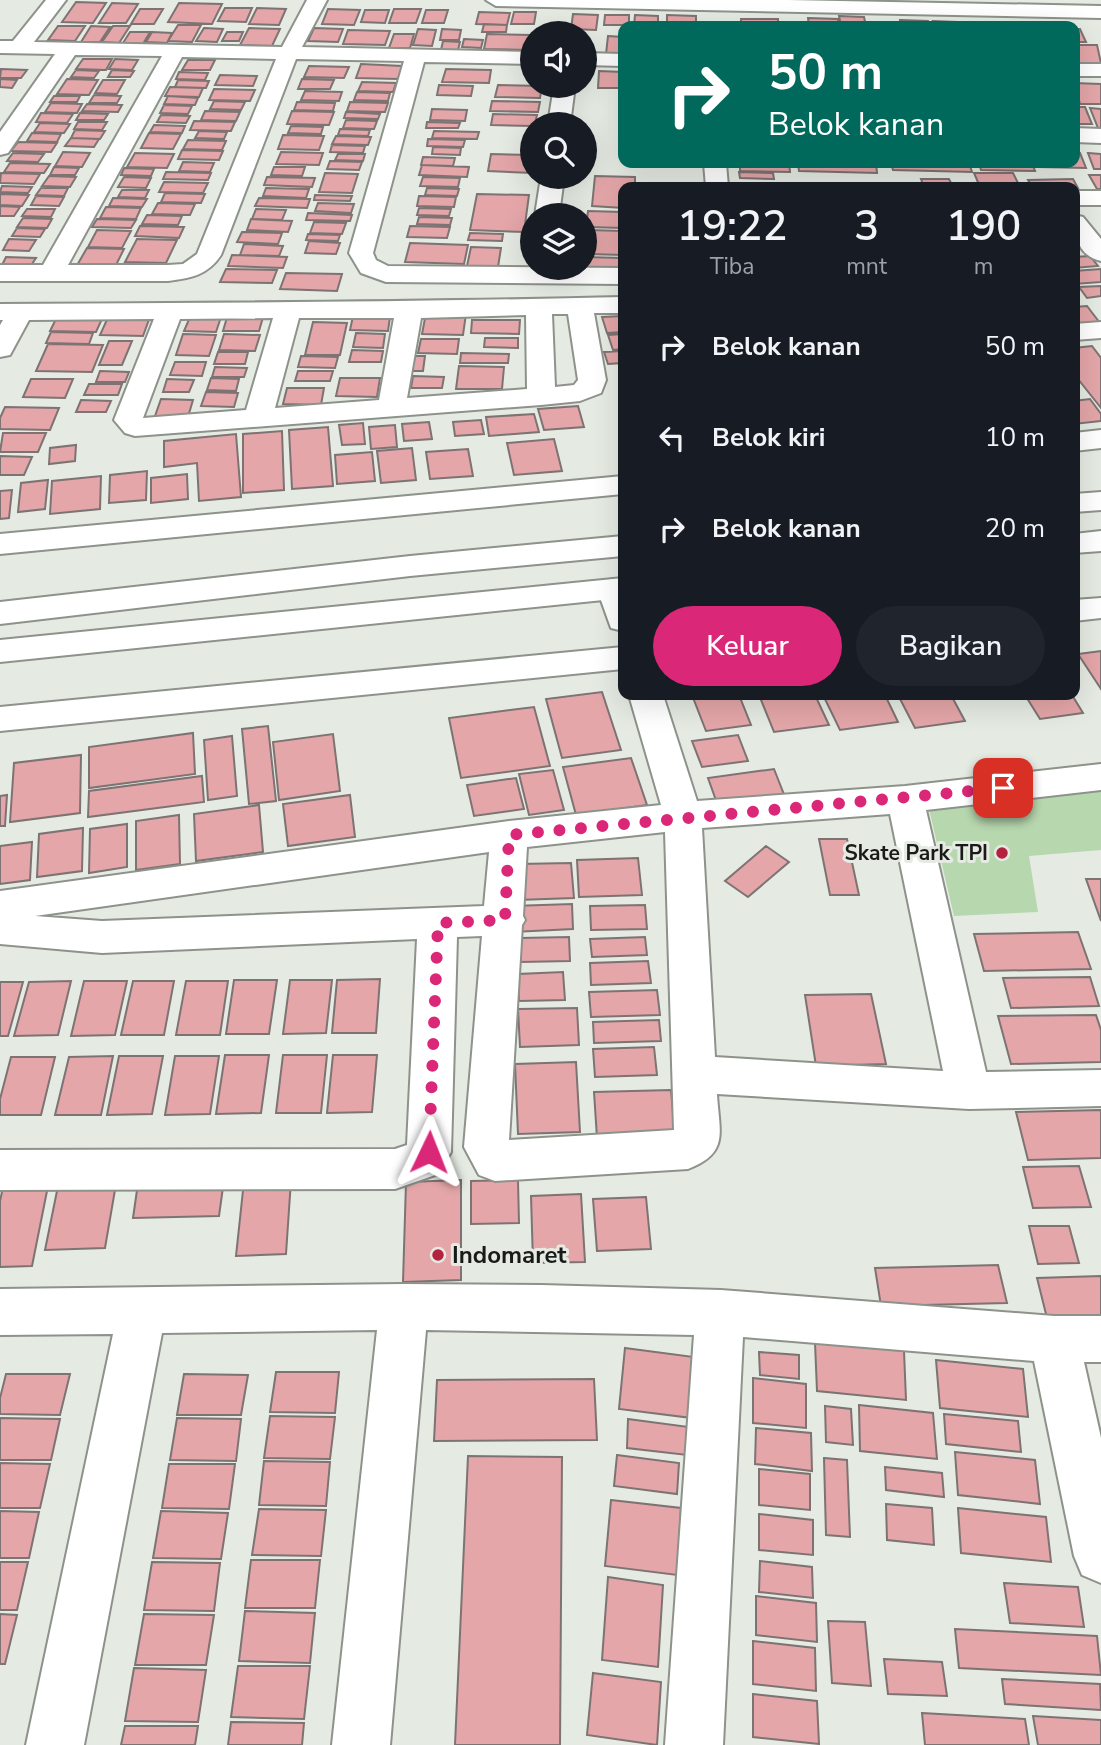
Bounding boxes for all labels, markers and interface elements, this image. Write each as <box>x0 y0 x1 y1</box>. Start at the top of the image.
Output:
map controls <box>520 21 597 280</box>
button: sound <box>520 21 597 98</box>
text: 50 m <box>768 39 883 106</box>
icon: right <box>653 49 744 140</box>
text: Belok kanan <box>768 103 944 146</box>
button: search <box>520 112 597 189</box>
text: 19:22 <box>677 198 787 255</box>
text: 3 <box>854 198 879 255</box>
text: 190 <box>946 198 1021 255</box>
button: layers <box>520 203 597 280</box>
text: Tiba <box>710 251 754 282</box>
text: mnt <box>846 251 887 282</box>
text: m <box>974 251 993 282</box>
icon: right <box>653 328 691 366</box>
text: Belok kanan <box>712 329 861 364</box>
text: 50 m <box>985 329 1045 364</box>
icon: left <box>653 419 691 457</box>
text: Belok kiri <box>712 420 825 455</box>
text: 10 m <box>985 420 1045 455</box>
icon: right <box>653 510 691 548</box>
text: Belok kanan <box>712 511 861 546</box>
text: 20 m <box>985 511 1045 546</box>
button: Keluar <box>653 606 842 686</box>
button: Bagikan <box>856 606 1045 686</box>
pin <box>973 758 1033 818</box>
icon: arrive <box>984 769 1022 807</box>
place label: Skate Park TPI <box>845 839 988 867</box>
marker: Skate Park TPI <box>994 845 1010 861</box>
position arrow <box>392 1115 466 1189</box>
place label: Indomaret <box>452 1239 567 1271</box>
marker: Indomaret <box>430 1247 446 1263</box>

